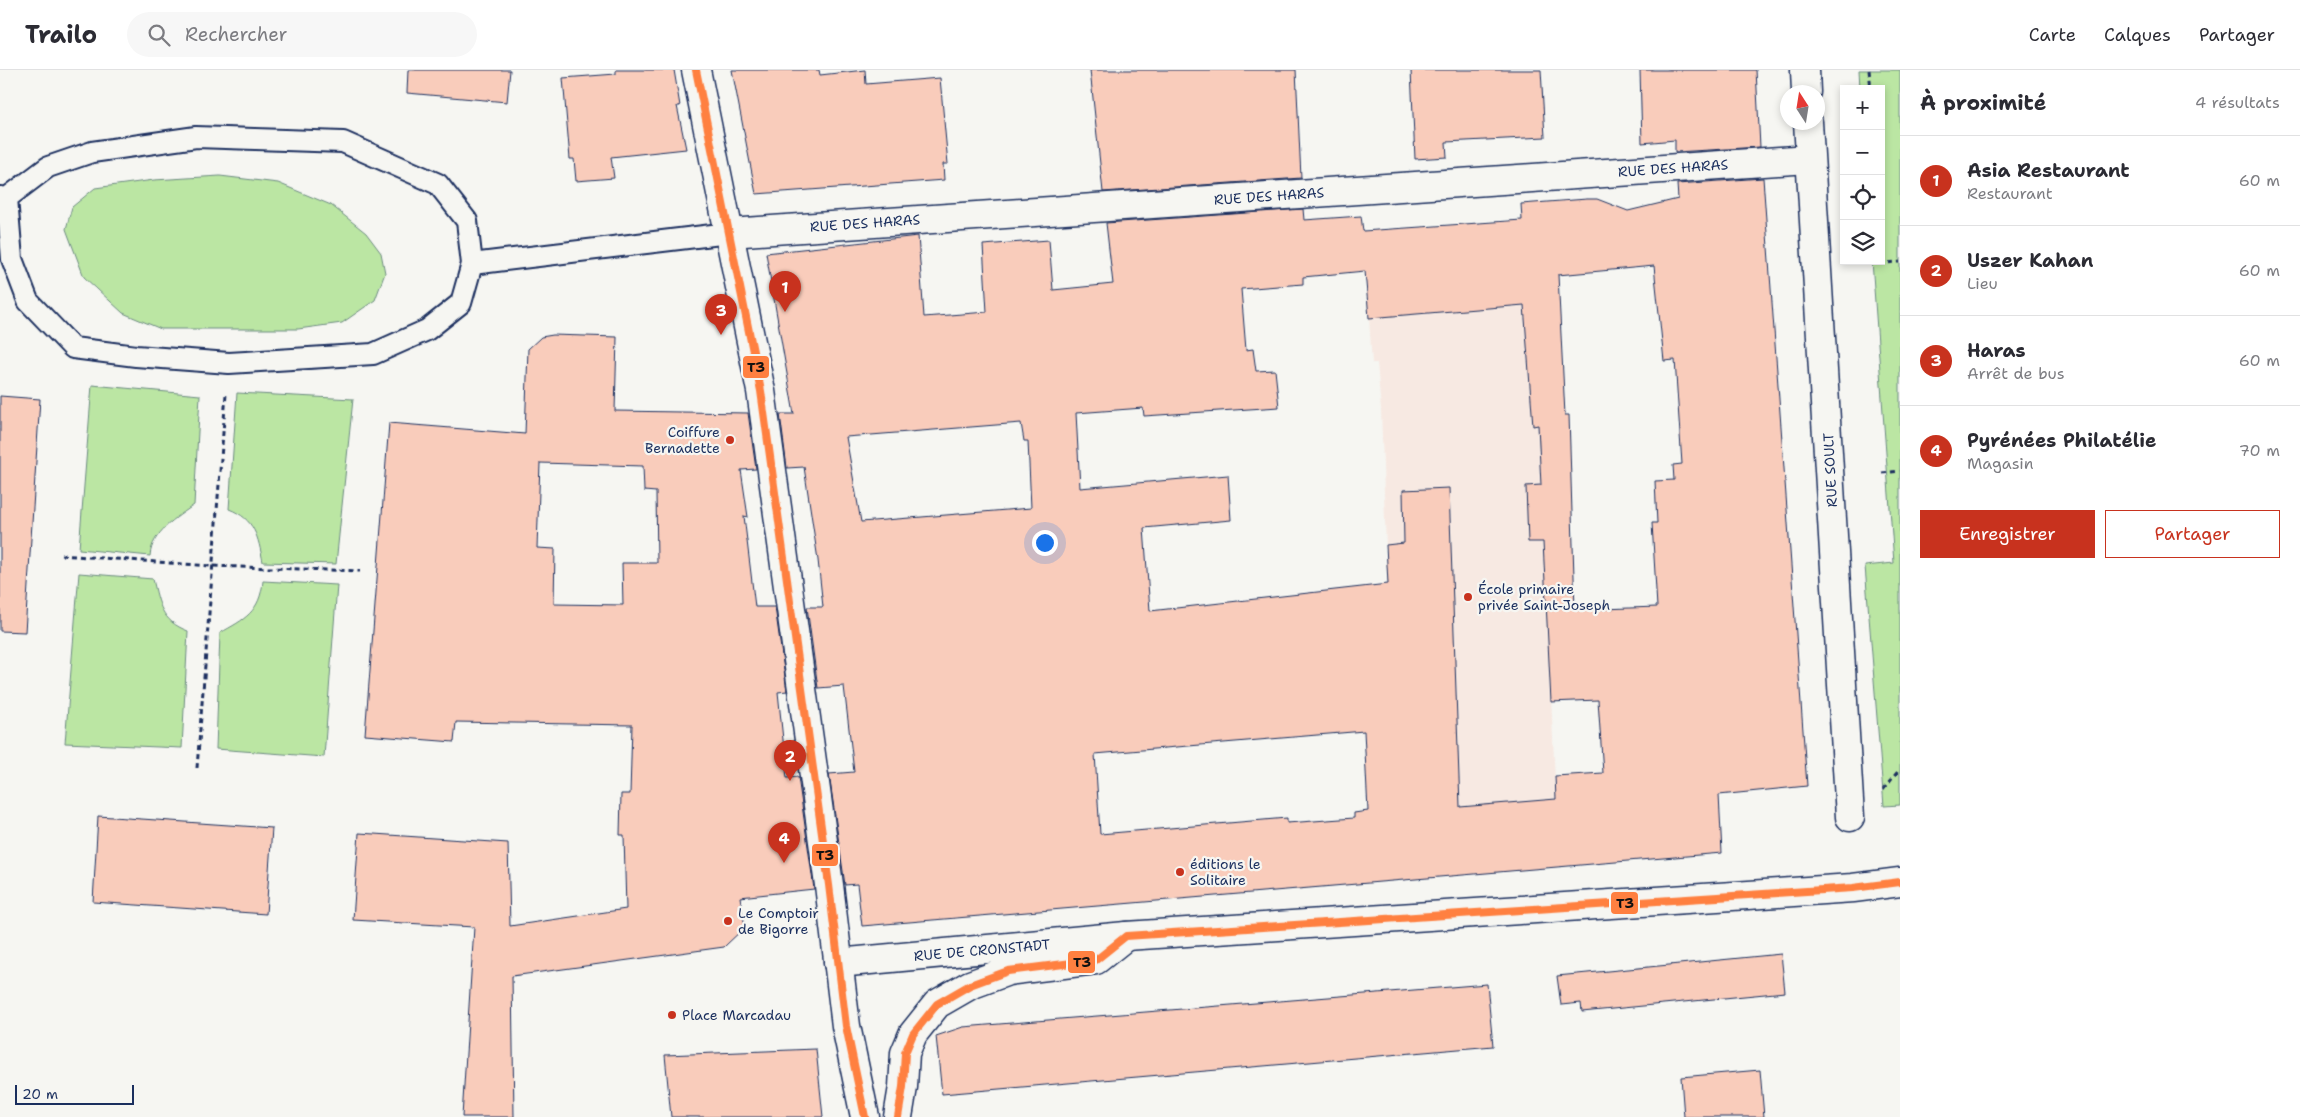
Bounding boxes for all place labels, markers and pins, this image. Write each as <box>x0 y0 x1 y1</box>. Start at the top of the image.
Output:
pin: 1 <box>769 271 801 312</box>
pin: 3 <box>705 294 737 335</box>
place label: Coiffure Bernadette <box>645 423 720 457</box>
marker: Coiffure Bernadette <box>724 434 736 446</box>
place label: École primaire privée Saint-Joseph <box>1478 580 1610 614</box>
marker: École primaire privée Saint-Joseph <box>1462 591 1474 603</box>
pin: 2 <box>774 740 806 781</box>
pin: 4 <box>768 822 800 863</box>
place label: éditions le Solitaire <box>1190 855 1261 889</box>
marker: éditions le Solitaire <box>1174 866 1186 878</box>
place label: Le Comptoir de Bigorre <box>738 904 819 938</box>
marker: Le Comptoir de Bigorre <box>722 915 734 927</box>
place label: Place Marcadau <box>682 1006 791 1024</box>
marker: Place Marcadau <box>666 1009 678 1021</box>

